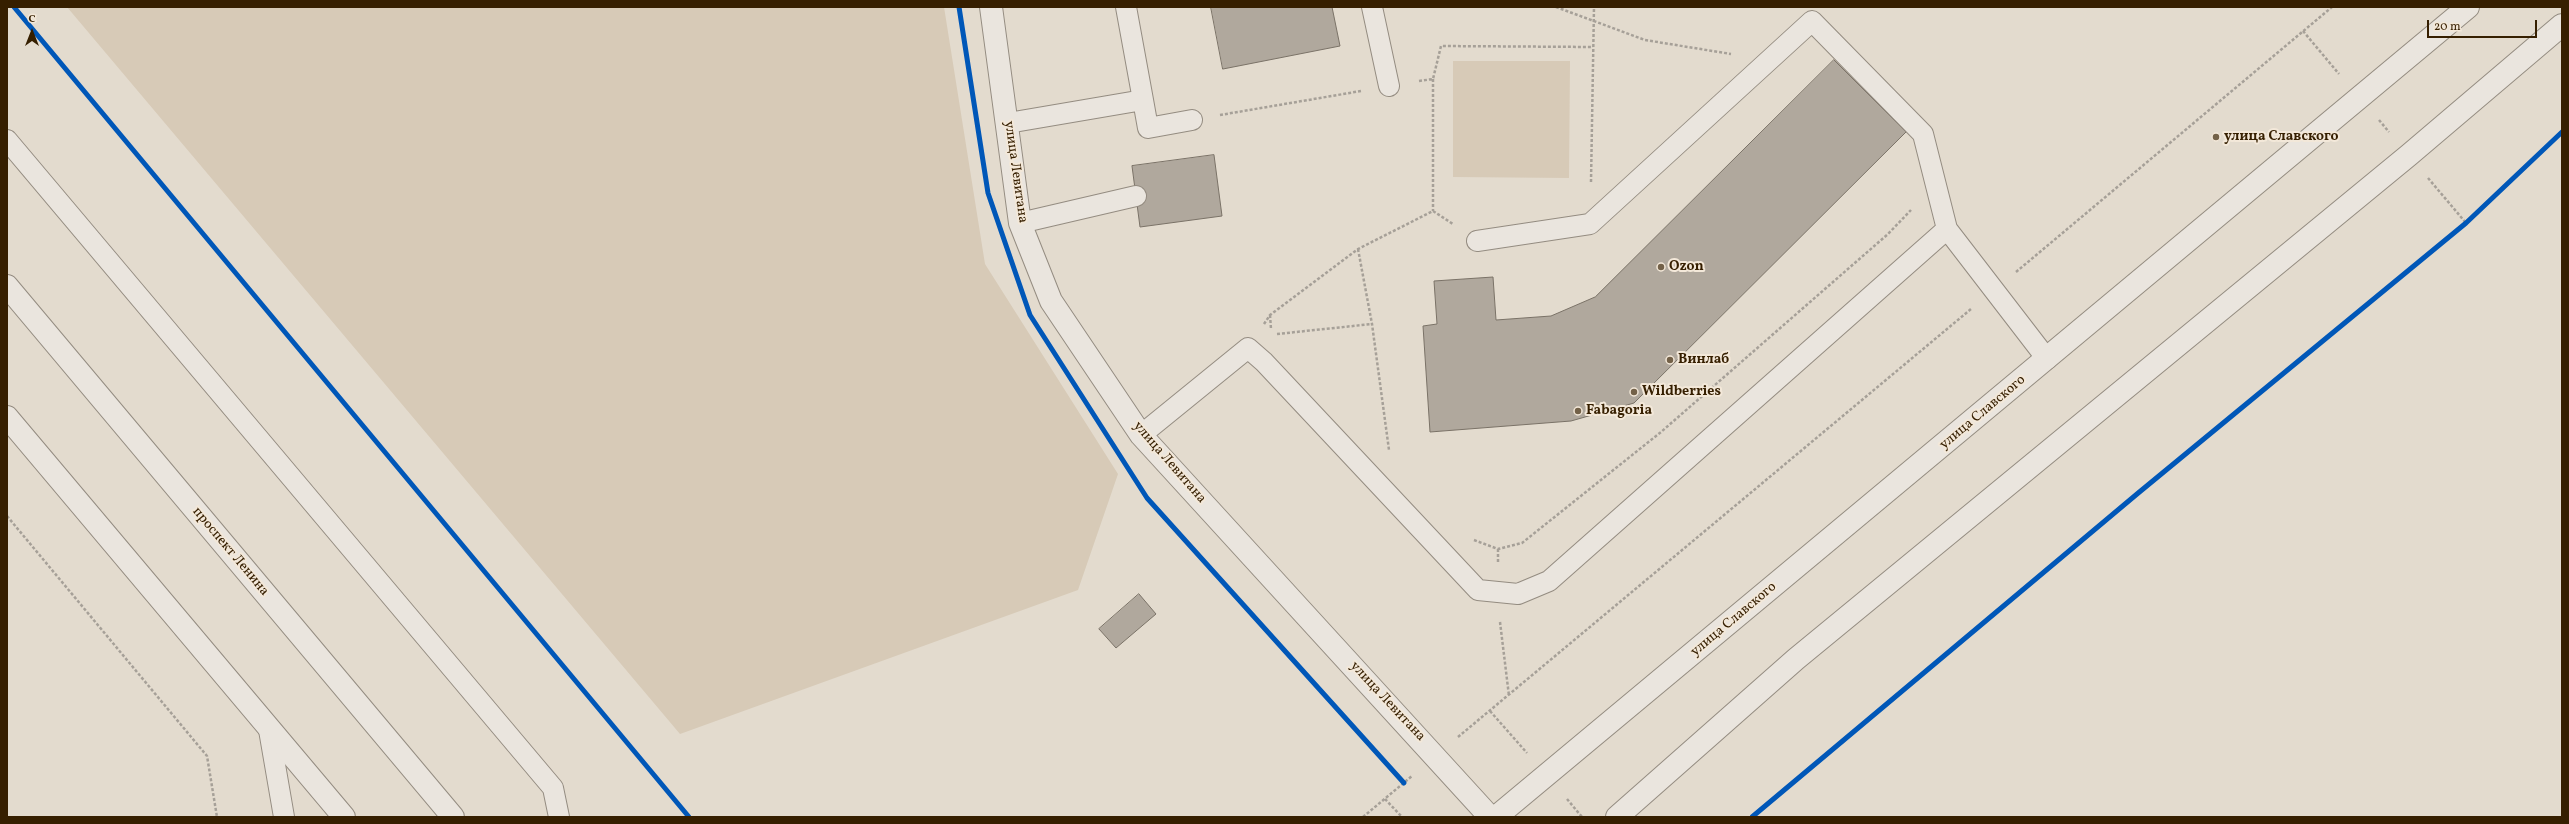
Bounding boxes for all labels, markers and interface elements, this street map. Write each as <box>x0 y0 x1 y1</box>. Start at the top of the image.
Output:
north arrow <box>12 12 52 52</box>
text: С <box>28 12 36 27</box>
scale bar <box>2429 12 2539 38</box>
text: 20 m <box>2434 19 2461 35</box>
street label: улица Левитана <box>1000 120 1030 224</box>
place label: улица Славского <box>2224 129 2339 145</box>
marker: улица Славского <box>2211 132 2221 142</box>
place label: Ozon <box>1669 259 1704 275</box>
marker: Ozon <box>1656 262 1666 272</box>
place label: Винлаб <box>1678 352 1729 368</box>
marker: Винлаб <box>1665 355 1675 365</box>
street label: улица Славского <box>1937 372 2029 454</box>
place label: Wildberries <box>1642 384 1721 400</box>
marker: Wildberries <box>1629 387 1639 397</box>
place label: Fabagoria <box>1586 403 1652 419</box>
marker: Fabagoria <box>1573 406 1583 416</box>
street label: улица Левитана <box>1129 419 1209 507</box>
street label: проспект Ленина <box>188 504 272 600</box>
street label: улица Славского <box>1688 579 1780 661</box>
street label: улица Левитана <box>1346 659 1428 745</box>

